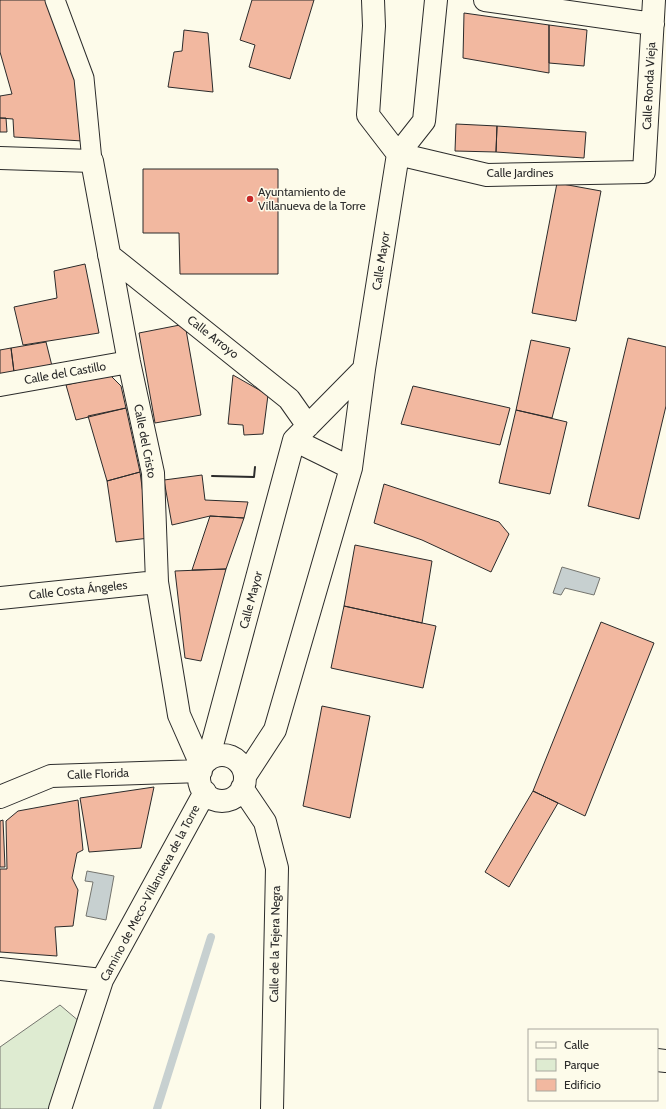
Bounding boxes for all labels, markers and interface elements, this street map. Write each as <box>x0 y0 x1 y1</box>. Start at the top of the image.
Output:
street label: Calle Ronda Vieja <box>639 41 658 130</box>
street label: Calle Jardines <box>487 165 554 180</box>
place label: Ayuntamiento de Villanueva de la Torre <box>258 184 366 213</box>
marker: Ayuntamiento de Villanueva de la Torre <box>245 194 255 204</box>
street label: Calle Mayor <box>368 230 393 291</box>
street label: Calle Arroyo <box>184 312 242 362</box>
street label: Calle del Castillo <box>23 358 107 387</box>
street label: Calle del Cristo <box>131 403 160 480</box>
street label: Calle Mayor <box>236 569 265 630</box>
street label: Calle Costa Ángeles <box>28 577 128 602</box>
street label: Calle Florida <box>67 765 129 782</box>
street label: Camino de Meco-Villanueva de la Torre <box>96 802 203 984</box>
street label: Calle de la Tejera Negra <box>266 885 283 1002</box>
legend <box>528 1029 658 1101</box>
text: Calle <box>564 1037 589 1052</box>
text: Parque <box>564 1057 599 1072</box>
text: Edificio <box>564 1077 601 1092</box>

